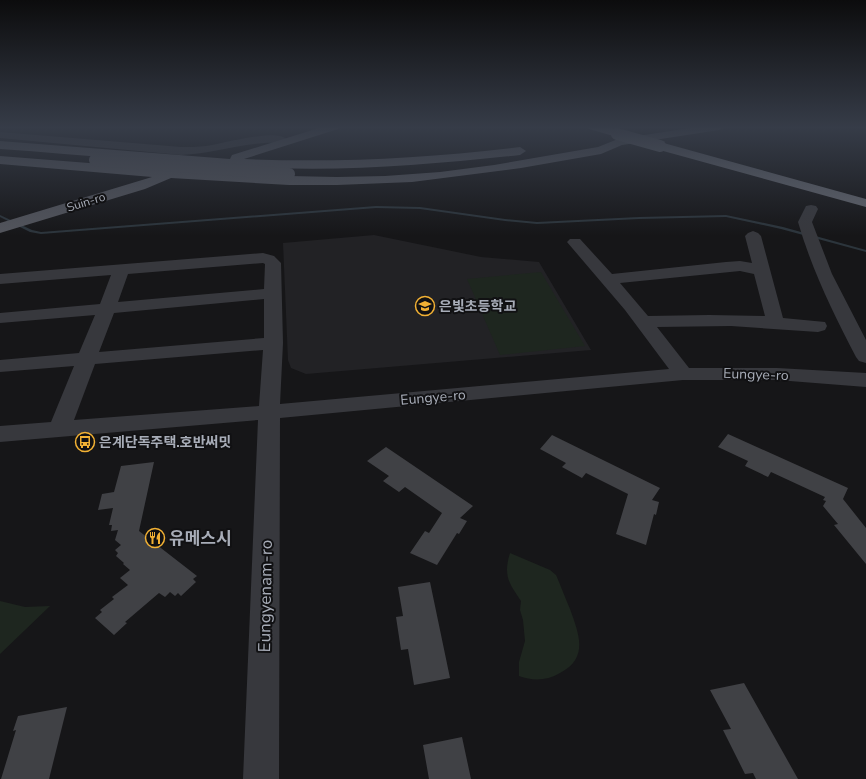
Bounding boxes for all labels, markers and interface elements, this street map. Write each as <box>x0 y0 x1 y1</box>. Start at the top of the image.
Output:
street label: Suin-ro <box>65 188 108 215</box>
school or university icon: 은빛초등학교 <box>414 295 436 317</box>
place label: 은빛초등학교 <box>439 297 516 316</box>
street label: Eungye-ro <box>723 364 789 385</box>
street label: Eungye-ro <box>400 385 467 410</box>
bus stop icon: 은계단독주택.호반써밋 <box>74 431 96 453</box>
place label: 은계단독주택.호반써밋 <box>99 433 231 452</box>
restaurant icon: 유메스시 <box>144 527 166 549</box>
place label: 유메스시 <box>169 527 232 550</box>
street label: Eungyenam-ro <box>253 540 278 652</box>

